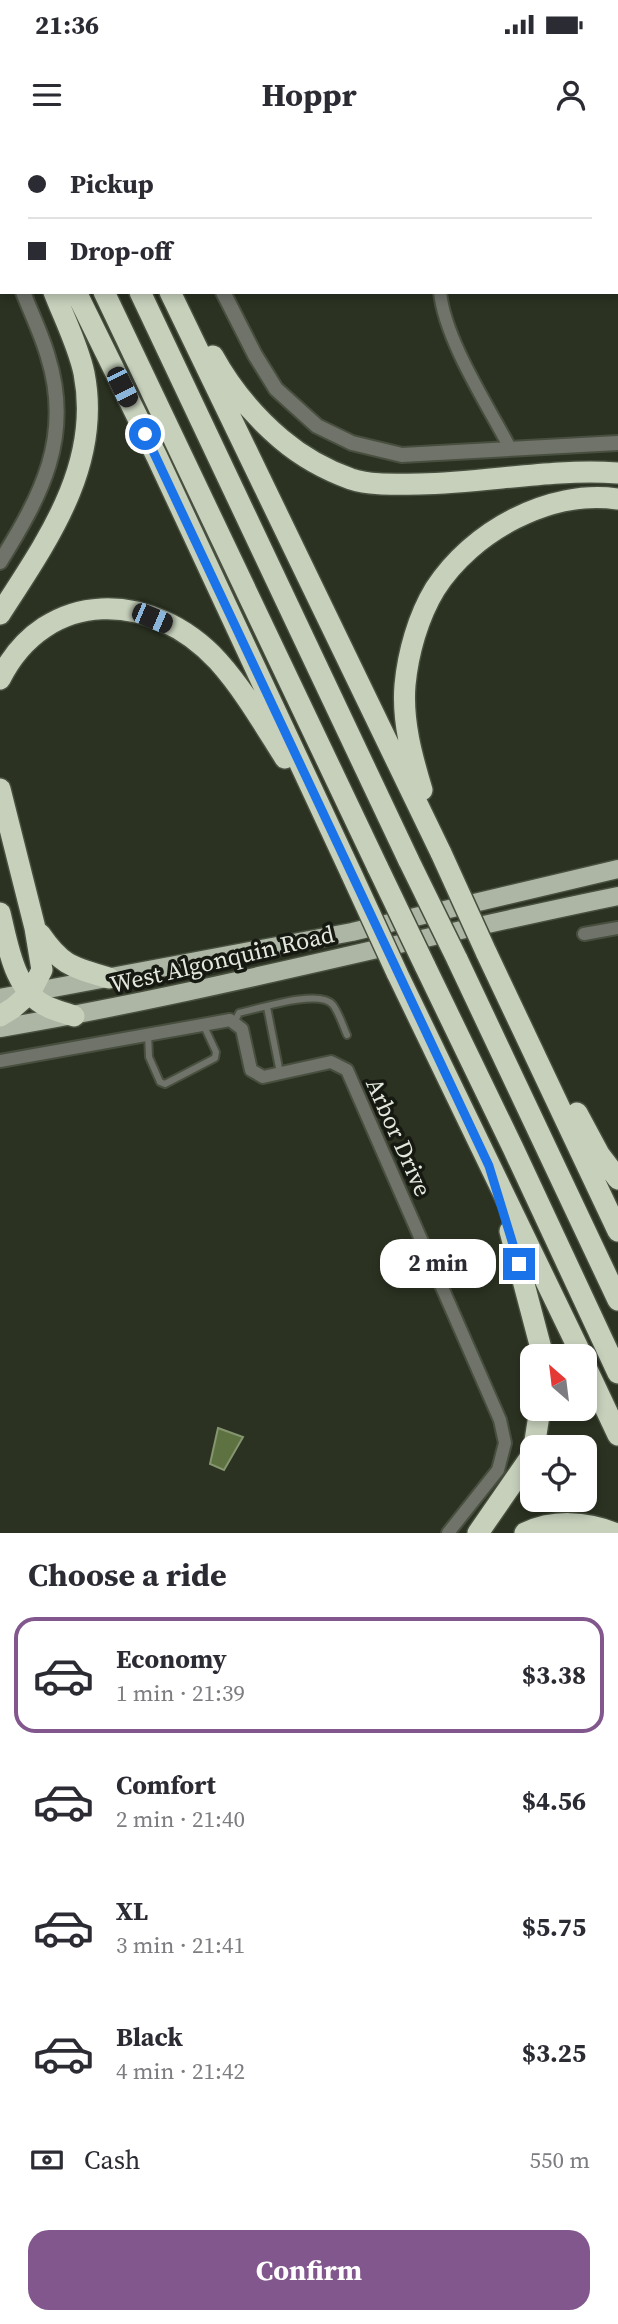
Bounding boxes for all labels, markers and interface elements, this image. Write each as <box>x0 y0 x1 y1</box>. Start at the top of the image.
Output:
text: 21:36 <box>35 7 99 43</box>
text: Hoppr <box>261 73 357 117</box>
icon: menu <box>28 76 66 114</box>
icon: person <box>552 76 590 114</box>
text: Pickup <box>70 166 154 202</box>
text: Drop-off <box>70 233 172 269</box>
car <box>104 364 141 410</box>
route start <box>129 418 161 450</box>
car <box>129 600 176 636</box>
street label: West Algonquin Road <box>107 917 338 1001</box>
street label: Arbor Drive <box>358 1073 440 1201</box>
callout: 2 min <box>379 1240 494 1288</box>
text: 2 min <box>408 1247 468 1279</box>
route end <box>503 1248 535 1280</box>
north arrow <box>520 1344 597 1421</box>
map controls <box>520 1344 597 1512</box>
button: locate <box>520 1435 597 1512</box>
text: Choose a ride <box>28 1553 227 1597</box>
text: Economy <box>116 1641 227 1677</box>
icon: car <box>32 1644 95 1707</box>
text: $3.38 <box>522 1657 586 1693</box>
text: 1 min · 21:39 <box>116 1677 245 1709</box>
text: Comfort <box>116 1767 216 1803</box>
icon: car <box>32 1770 95 1833</box>
text: $4.56 <box>522 1783 586 1819</box>
text: 2 min · 21:40 <box>116 1803 245 1835</box>
text: XL <box>116 1893 148 1929</box>
icon: car <box>32 1896 95 1959</box>
text: $5.75 <box>522 1909 586 1945</box>
text: 3 min · 21:41 <box>116 1929 245 1961</box>
text: Black <box>116 2019 183 2055</box>
icon: car <box>32 2022 95 2085</box>
text: $3.25 <box>522 2035 586 2071</box>
text: 4 min · 21:42 <box>116 2055 245 2087</box>
icon: cash <box>28 2141 66 2179</box>
text: Cash <box>84 2142 140 2178</box>
text: 550 m <box>529 2144 590 2176</box>
button: Confirm <box>28 2230 590 2310</box>

